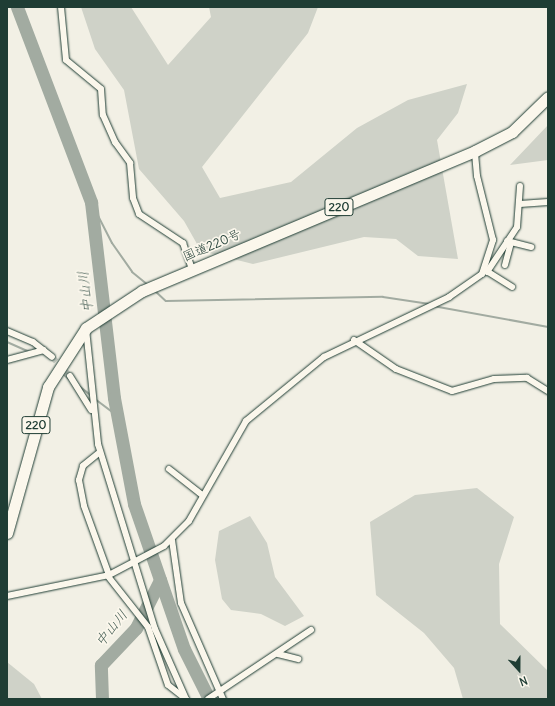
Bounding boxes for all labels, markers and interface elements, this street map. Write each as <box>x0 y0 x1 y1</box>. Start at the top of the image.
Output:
road number: 220 <box>324 197 354 217</box>
street label: 国道220号 <box>181 227 243 265</box>
water label: 中山川 <box>74 270 96 314</box>
road number: 220 <box>21 415 51 435</box>
water label: 中山川 <box>91 606 131 650</box>
north arrow <box>499 650 539 690</box>
text: N <box>517 673 529 689</box>

